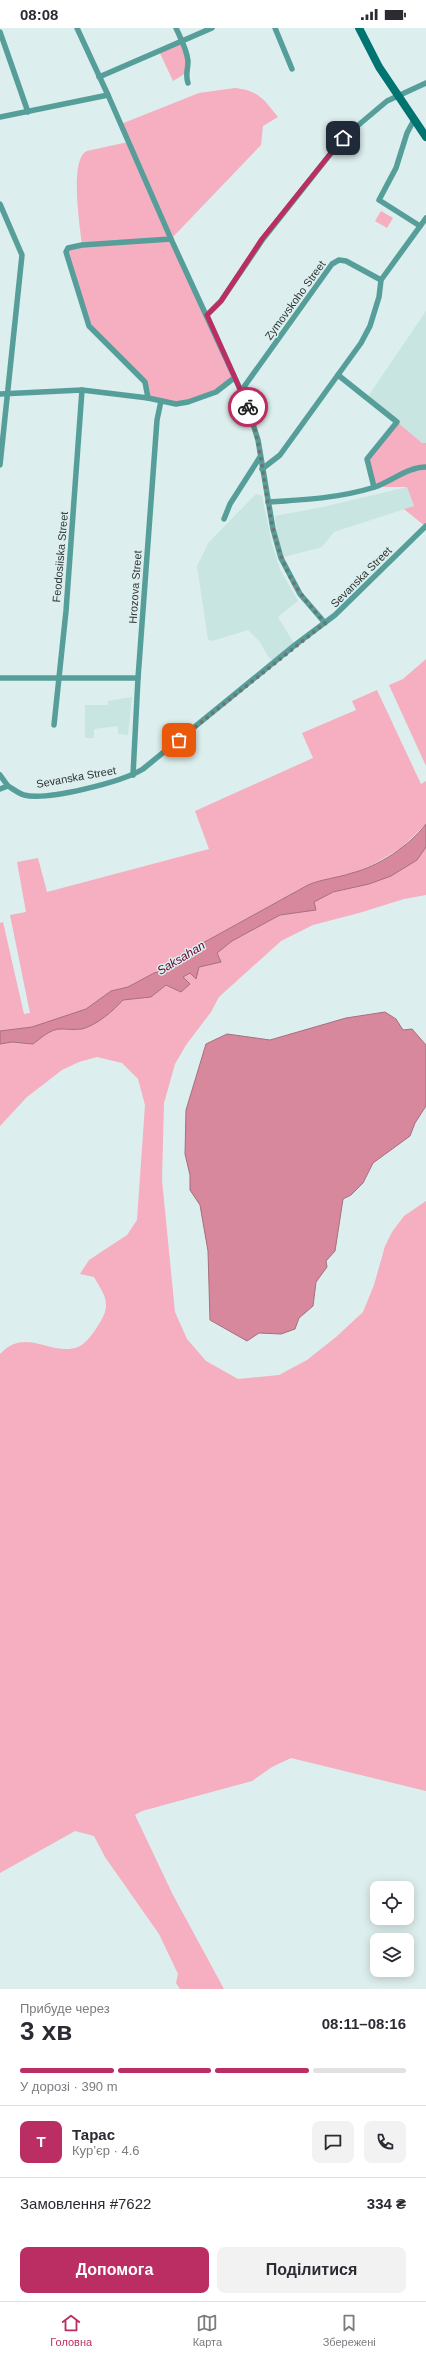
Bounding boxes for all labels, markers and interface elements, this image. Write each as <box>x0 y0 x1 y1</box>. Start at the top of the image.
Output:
text: 08:08 <box>20 6 58 23</box>
pin <box>326 121 360 155</box>
icon: home <box>332 127 354 149</box>
street label: Zymovskoho Street <box>262 258 328 342</box>
courier <box>228 387 268 427</box>
icon: bike <box>237 396 259 418</box>
street label: Feodosiiska Street <box>50 511 70 603</box>
street label: Sevanska Street <box>328 544 394 610</box>
street label: Hrozova Street <box>126 550 144 624</box>
pin <box>162 723 196 757</box>
icon: bag <box>168 729 190 751</box>
street label: Sevanska Street <box>35 764 117 790</box>
water label: Saksahan <box>155 938 208 978</box>
map controls <box>370 1881 414 1977</box>
button: locate <box>370 1881 414 1925</box>
button: layers <box>370 1933 414 1977</box>
text: Прибуде через <box>20 2001 110 2016</box>
text: 08:11–08:16 <box>322 2015 406 2032</box>
text: 3 хв <box>20 2016 72 2046</box>
text: У дорозі · 390 m <box>20 2079 118 2094</box>
button: chat <box>312 2121 354 2163</box>
button: phone <box>364 2121 406 2163</box>
text: Тарас <box>72 2126 115 2143</box>
text: Т <box>36 2133 46 2150</box>
text: Кур’єр · 4.6 <box>72 2143 140 2158</box>
text: Замовлення #7622 <box>20 2195 151 2212</box>
text: 334 ₴ <box>367 2195 406 2212</box>
button: Допомога <box>20 2247 209 2293</box>
button: Поділитися <box>217 2247 406 2293</box>
tab: Головна <box>50 2312 92 2348</box>
tab: Карта <box>193 2312 222 2348</box>
tab: Збережені <box>323 2312 376 2348</box>

